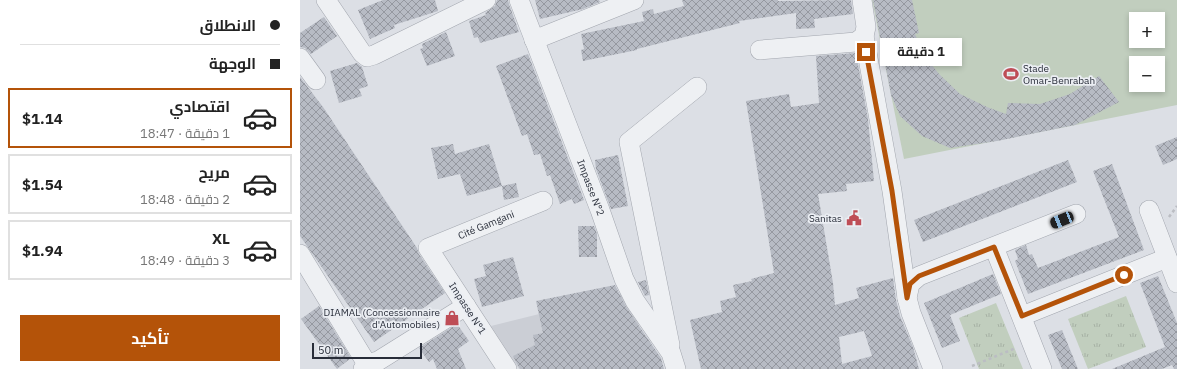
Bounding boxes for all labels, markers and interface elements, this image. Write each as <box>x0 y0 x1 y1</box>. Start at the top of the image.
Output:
map controls <box>1129 12 1165 92</box>
button: + <box>1129 12 1165 48</box>
text: الانطلاق <box>200 16 256 35</box>
callout: 1 دقيقة <box>880 38 962 66</box>
route end <box>857 43 875 61</box>
text: 1 دقيقة <box>897 43 945 60</box>
text: الوجهة <box>209 54 256 73</box>
button: − <box>1129 56 1165 92</box>
place label: Stade Omar-Benrabah <box>1023 62 1095 87</box>
sports icon: Stade Omar-Benrabah <box>1002 65 1020 83</box>
text: اقتصادي <box>170 97 230 116</box>
icon: car <box>242 100 278 136</box>
text: $1.14 <box>22 109 63 128</box>
text: 1 دقيقة · 18:47 <box>140 125 230 142</box>
street label: Impasse N°2 <box>574 158 607 218</box>
text: مريح <box>198 163 230 182</box>
icon: car <box>242 166 278 202</box>
text: $1.54 <box>22 175 63 194</box>
text: 2 دقيقة · 18:48 <box>140 191 230 208</box>
street label: Cité Gamgani <box>456 207 516 242</box>
public building icon: Sanitas <box>845 209 863 227</box>
car <box>1049 210 1075 230</box>
place label: Sanitas <box>809 212 842 225</box>
text: XL <box>212 229 230 248</box>
icon: car <box>242 232 278 268</box>
text: $1.94 <box>22 241 63 260</box>
text: 3 دقيقة · 18:49 <box>140 252 230 269</box>
route start <box>1115 266 1133 284</box>
street label: Impasse N°1 <box>446 280 489 337</box>
place label: DIAMAL (Concessionnaire d'Automobiles) <box>324 306 440 331</box>
shop icon: DIAMAL (Concessionnaire d'Automobiles) <box>443 309 461 327</box>
button: تأكيد <box>20 315 280 361</box>
scale bar <box>312 341 422 360</box>
text: 50 m <box>318 343 343 357</box>

